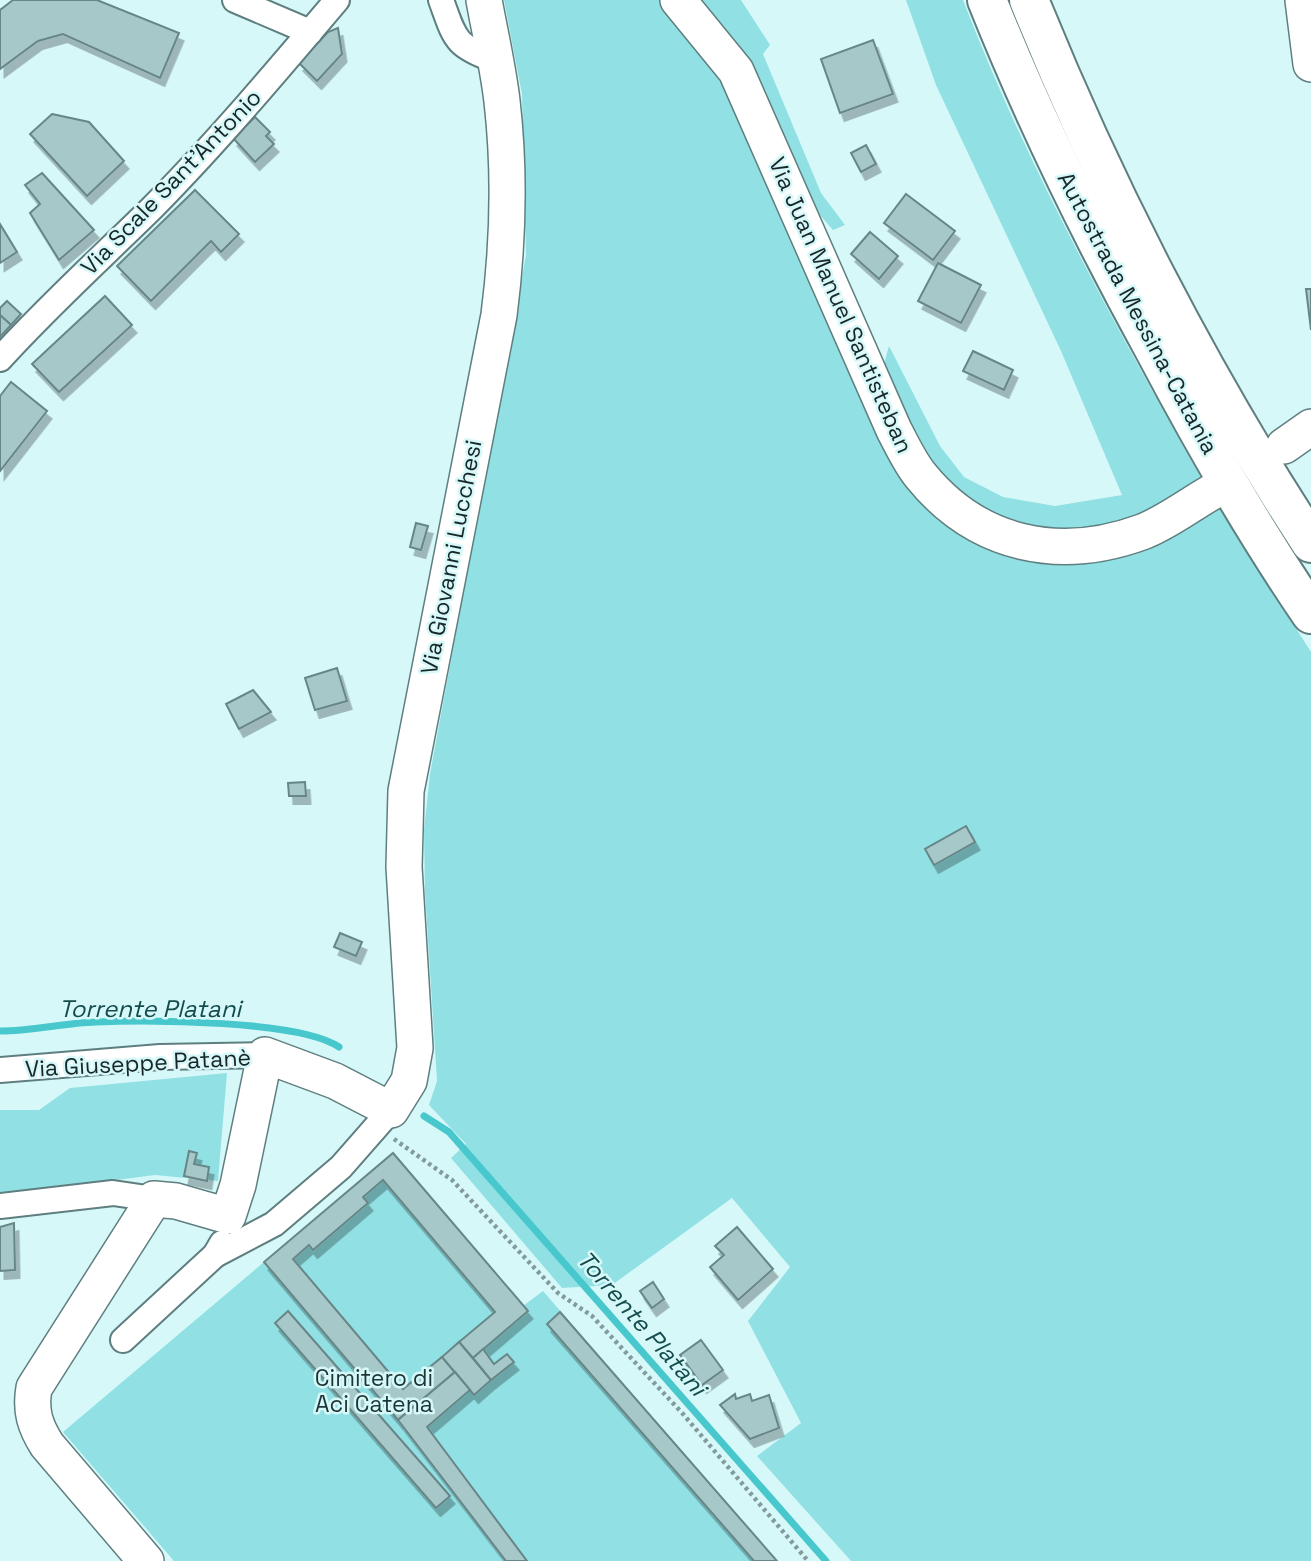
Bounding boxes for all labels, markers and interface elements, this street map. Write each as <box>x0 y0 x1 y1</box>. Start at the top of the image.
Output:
street label: Via Scale Sant'Antonio <box>74 83 268 281</box>
street label: Via Juan Manuel Santisteban <box>762 152 920 458</box>
street label: Autostrada Messina-Catania <box>1051 167 1225 459</box>
street label: Via Giovanni Lucchesi <box>414 437 488 677</box>
water label: Torrente Platani <box>59 993 244 1024</box>
street label: Via Giuseppe Patanè <box>24 1042 252 1084</box>
water label: Torrente Platani <box>570 1244 716 1404</box>
park label: Cimitero di Aci Catena <box>315 1363 433 1419</box>

